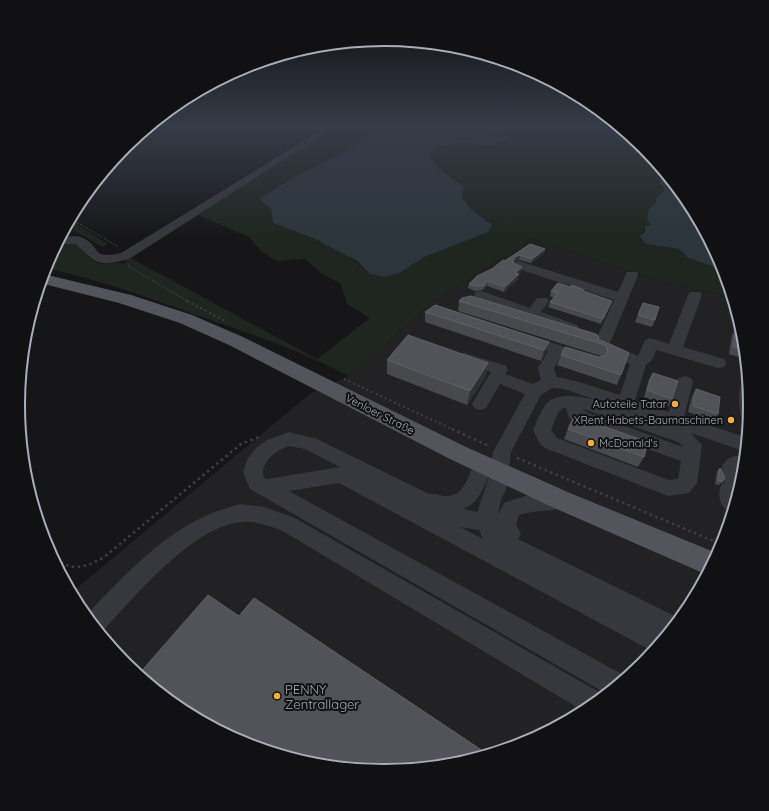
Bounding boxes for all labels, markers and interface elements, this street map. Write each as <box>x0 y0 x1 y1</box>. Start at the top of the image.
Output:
street label: Venloer Straße <box>343 391 417 437</box>
place label: Autoteile Tatar <box>593 397 668 411</box>
marker: Autoteile Tatar <box>670 399 680 409</box>
place label: XRent Habets-Baumaschinen <box>574 413 723 427</box>
marker: XRent Habets-Baumaschinen <box>726 415 736 425</box>
place label: McDonald's <box>599 436 658 450</box>
marker: McDonald's <box>586 438 596 448</box>
place label: PENNY Zentrallager <box>285 681 359 712</box>
marker: PENNY Zentrallager <box>272 691 282 701</box>

